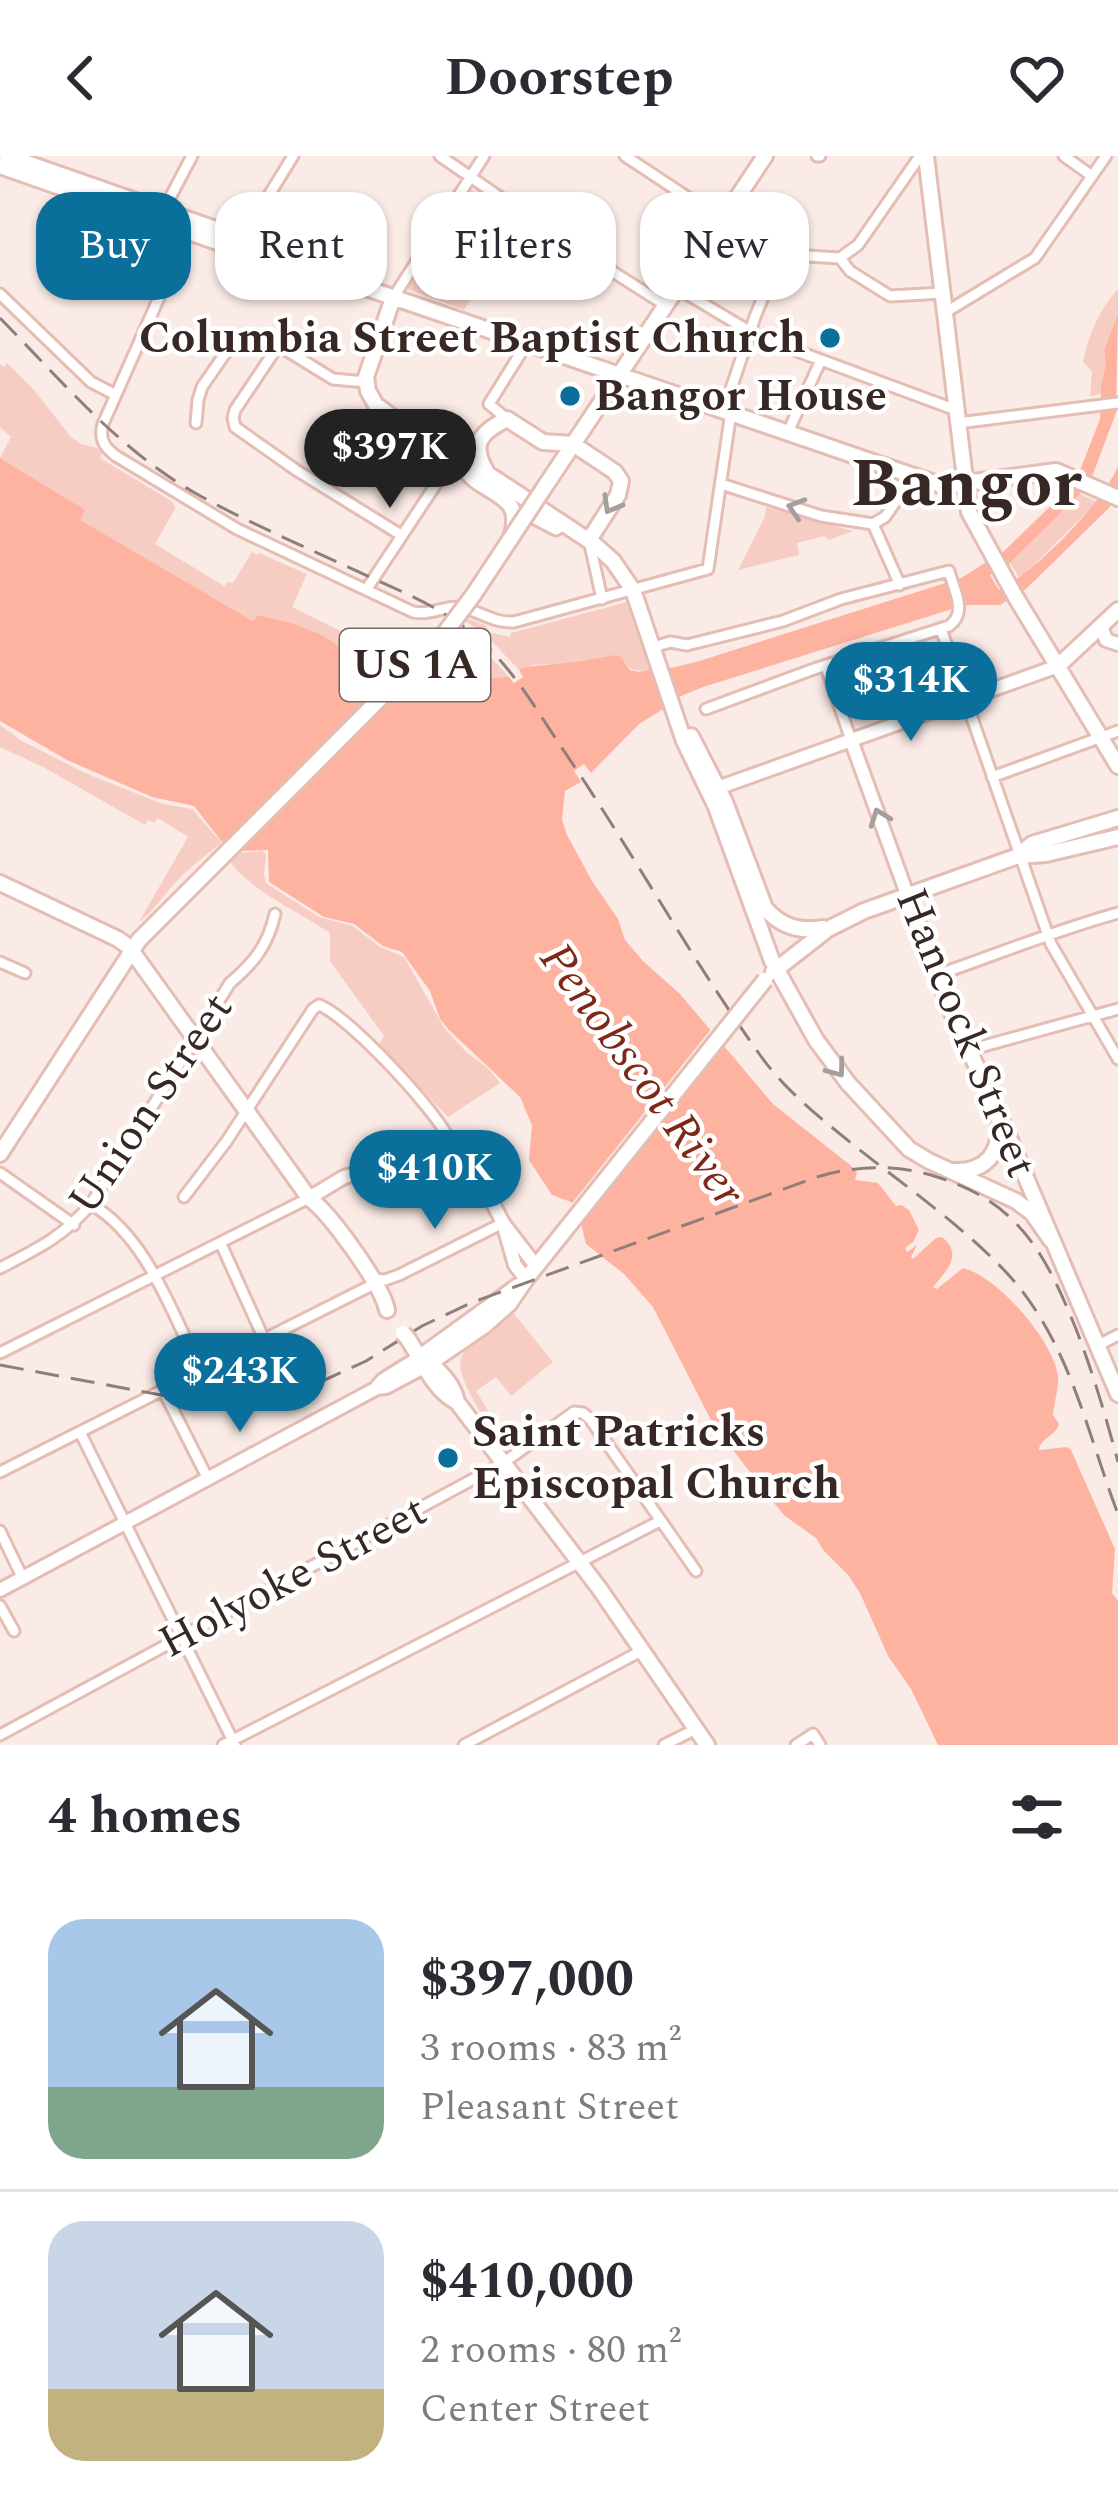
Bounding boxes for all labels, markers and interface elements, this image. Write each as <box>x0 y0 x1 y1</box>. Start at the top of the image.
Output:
text: Doorstep <box>445 37 673 119</box>
icon: back <box>48 45 114 111</box>
icon: heart <box>1004 45 1070 111</box>
chip: Buy <box>36 192 191 300</box>
chip: Rent <box>215 192 387 300</box>
chip: Filters <box>411 192 616 300</box>
chip: New <box>640 192 809 300</box>
place label: Columbia Street Baptist Church <box>139 304 806 373</box>
marker: Columbia Street Baptist Church <box>817 325 843 351</box>
place label: Bangor House <box>594 362 887 431</box>
marker: Bangor House <box>557 383 583 409</box>
pin: $397K <box>306 409 474 511</box>
text: $397K <box>331 418 449 477</box>
district label: Bangor <box>850 432 1083 537</box>
one-way arrow <box>602 492 625 514</box>
one-way arrow <box>786 497 807 522</box>
road number: US 1A <box>340 629 490 701</box>
pin: $314K <box>827 642 995 744</box>
text: $314K <box>852 651 970 710</box>
one-way arrow <box>869 808 893 829</box>
street label: Hancock Street <box>877 878 1055 1188</box>
water label: Penobscot River <box>521 927 764 1223</box>
street label: Union Street <box>51 979 251 1229</box>
one-way arrow <box>823 1055 844 1077</box>
pin: $410K <box>351 1130 519 1232</box>
text: $410K <box>376 1139 494 1198</box>
pin: $243K <box>156 1333 324 1435</box>
text: $243K <box>181 1342 299 1401</box>
place label: Saint Patricks Episcopal Church <box>472 1398 840 1519</box>
marker: Saint Patricks Episcopal Church <box>435 1445 461 1471</box>
street label: Holyoke Street <box>146 1477 440 1677</box>
text: 4 homes <box>48 1778 242 1856</box>
icon: filters <box>1004 1784 1070 1850</box>
text: $397,000 <box>420 1941 634 2019</box>
icon: home <box>144 1967 288 2111</box>
text: 3 rooms · 83 m² <box>420 2019 681 2078</box>
text: Pleasant Street <box>420 2078 679 2137</box>
text: $410,000 <box>420 2243 634 2321</box>
icon: home <box>144 2269 288 2413</box>
text: 2 rooms · 80 m² <box>420 2321 681 2380</box>
text: Center Street <box>420 2380 650 2439</box>

